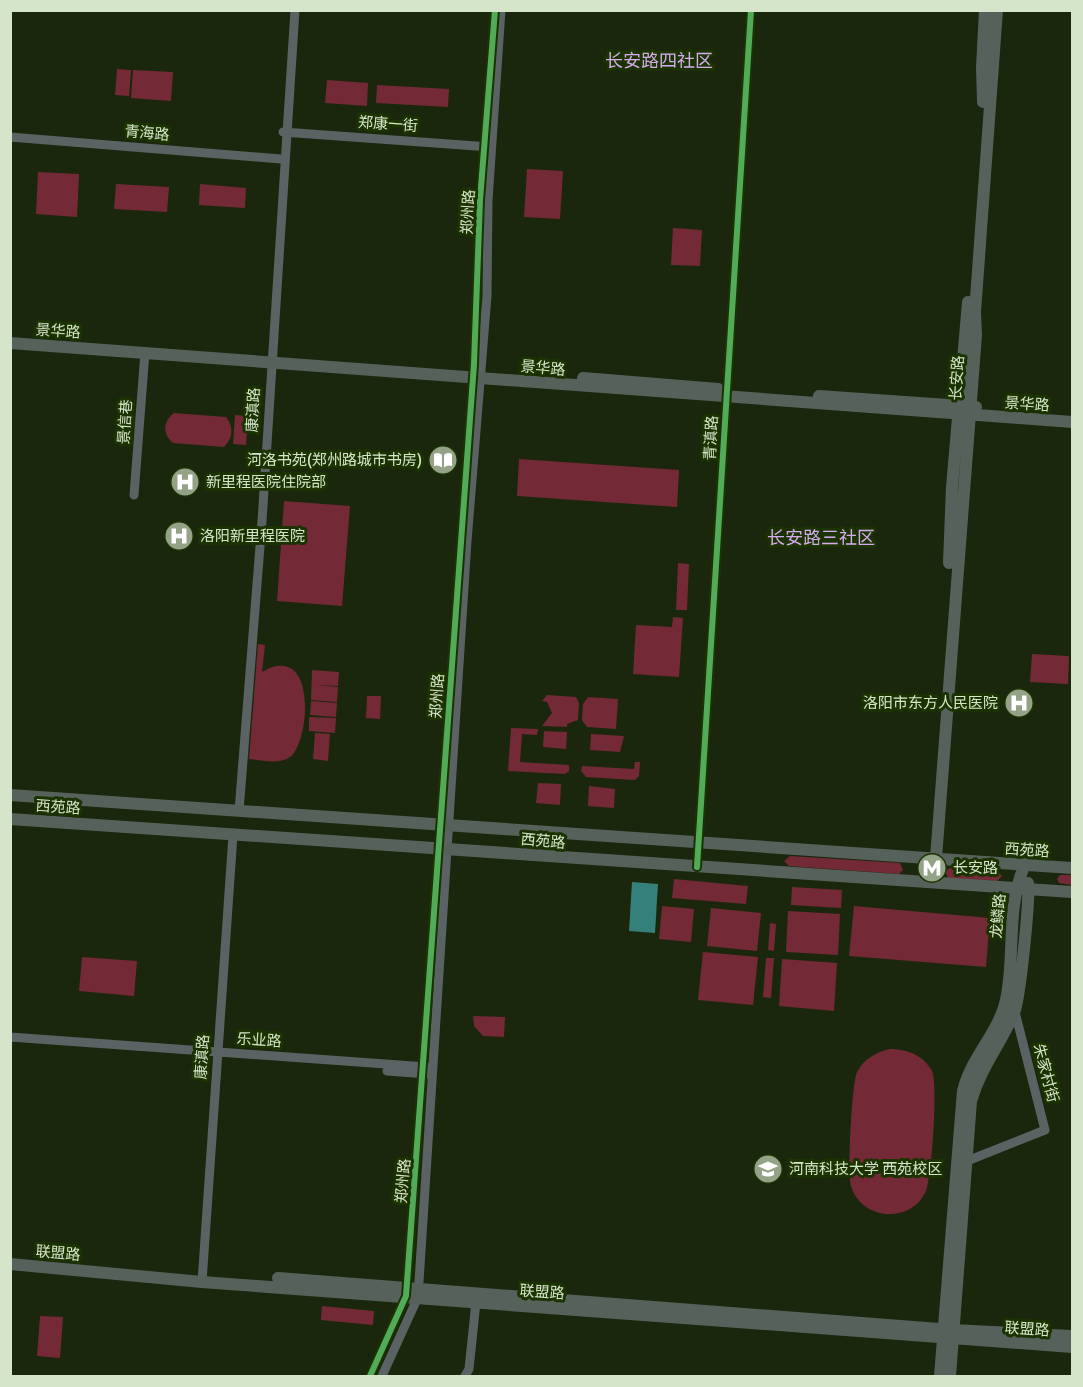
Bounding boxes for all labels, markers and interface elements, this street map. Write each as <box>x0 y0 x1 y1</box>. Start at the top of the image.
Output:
district label: 长安路四社区 <box>605 50 713 72</box>
street label: 郑康一街 <box>357 113 419 135</box>
street label: 青海路 <box>124 122 170 144</box>
street label: 郑州路 <box>458 189 478 235</box>
street label: 景华路 <box>35 320 81 342</box>
street label: 长安路 <box>946 355 968 401</box>
street label: 景华路 <box>520 357 566 379</box>
street label: 康滇路 <box>243 387 263 433</box>
street label: 景华路 <box>1004 393 1050 415</box>
street label: 景信巷 <box>114 399 136 445</box>
street label: 青滇路 <box>701 415 721 461</box>
library icon: 河洛书苑(郑州路城市书房) <box>427 444 459 476</box>
place label: 河洛书苑(郑州路城市书房) <box>247 451 422 469</box>
hospital icon: 新里程医院住院部 <box>169 466 201 498</box>
place label: 新里程医院住院部 <box>206 473 326 491</box>
hospital icon: 洛阳新里程医院 <box>163 520 195 552</box>
place label: 洛阳新里程医院 <box>200 527 305 545</box>
district label: 长安路三社区 <box>767 527 875 549</box>
street label: 郑州路 <box>426 673 448 719</box>
hospital icon: 洛阳市东方人民医院 <box>1003 687 1035 719</box>
place label: 洛阳市东方人民医院 <box>863 694 998 712</box>
street label: 西苑路 <box>35 796 81 818</box>
street label: 西苑路 <box>520 830 566 852</box>
street label: 西苑路 <box>1004 839 1050 861</box>
metro station icon: 长安路 <box>916 852 948 884</box>
place label: 长安路 <box>953 859 998 877</box>
street label: 龙鳞路 <box>987 893 1009 939</box>
street label: 乐业路 <box>236 1029 282 1051</box>
street label: 康滇路 <box>191 1034 213 1080</box>
street label: 朱家村街 <box>1030 1042 1062 1104</box>
school or university icon: 河南科技大学 西苑校区 <box>752 1153 784 1185</box>
street label: 郑州路 <box>392 1158 414 1204</box>
place label: 河南科技大学 西苑校区 <box>789 1160 942 1178</box>
street label: 联盟路 <box>35 1242 81 1264</box>
street label: 联盟路 <box>519 1281 565 1303</box>
street label: 联盟路 <box>1004 1318 1050 1340</box>

